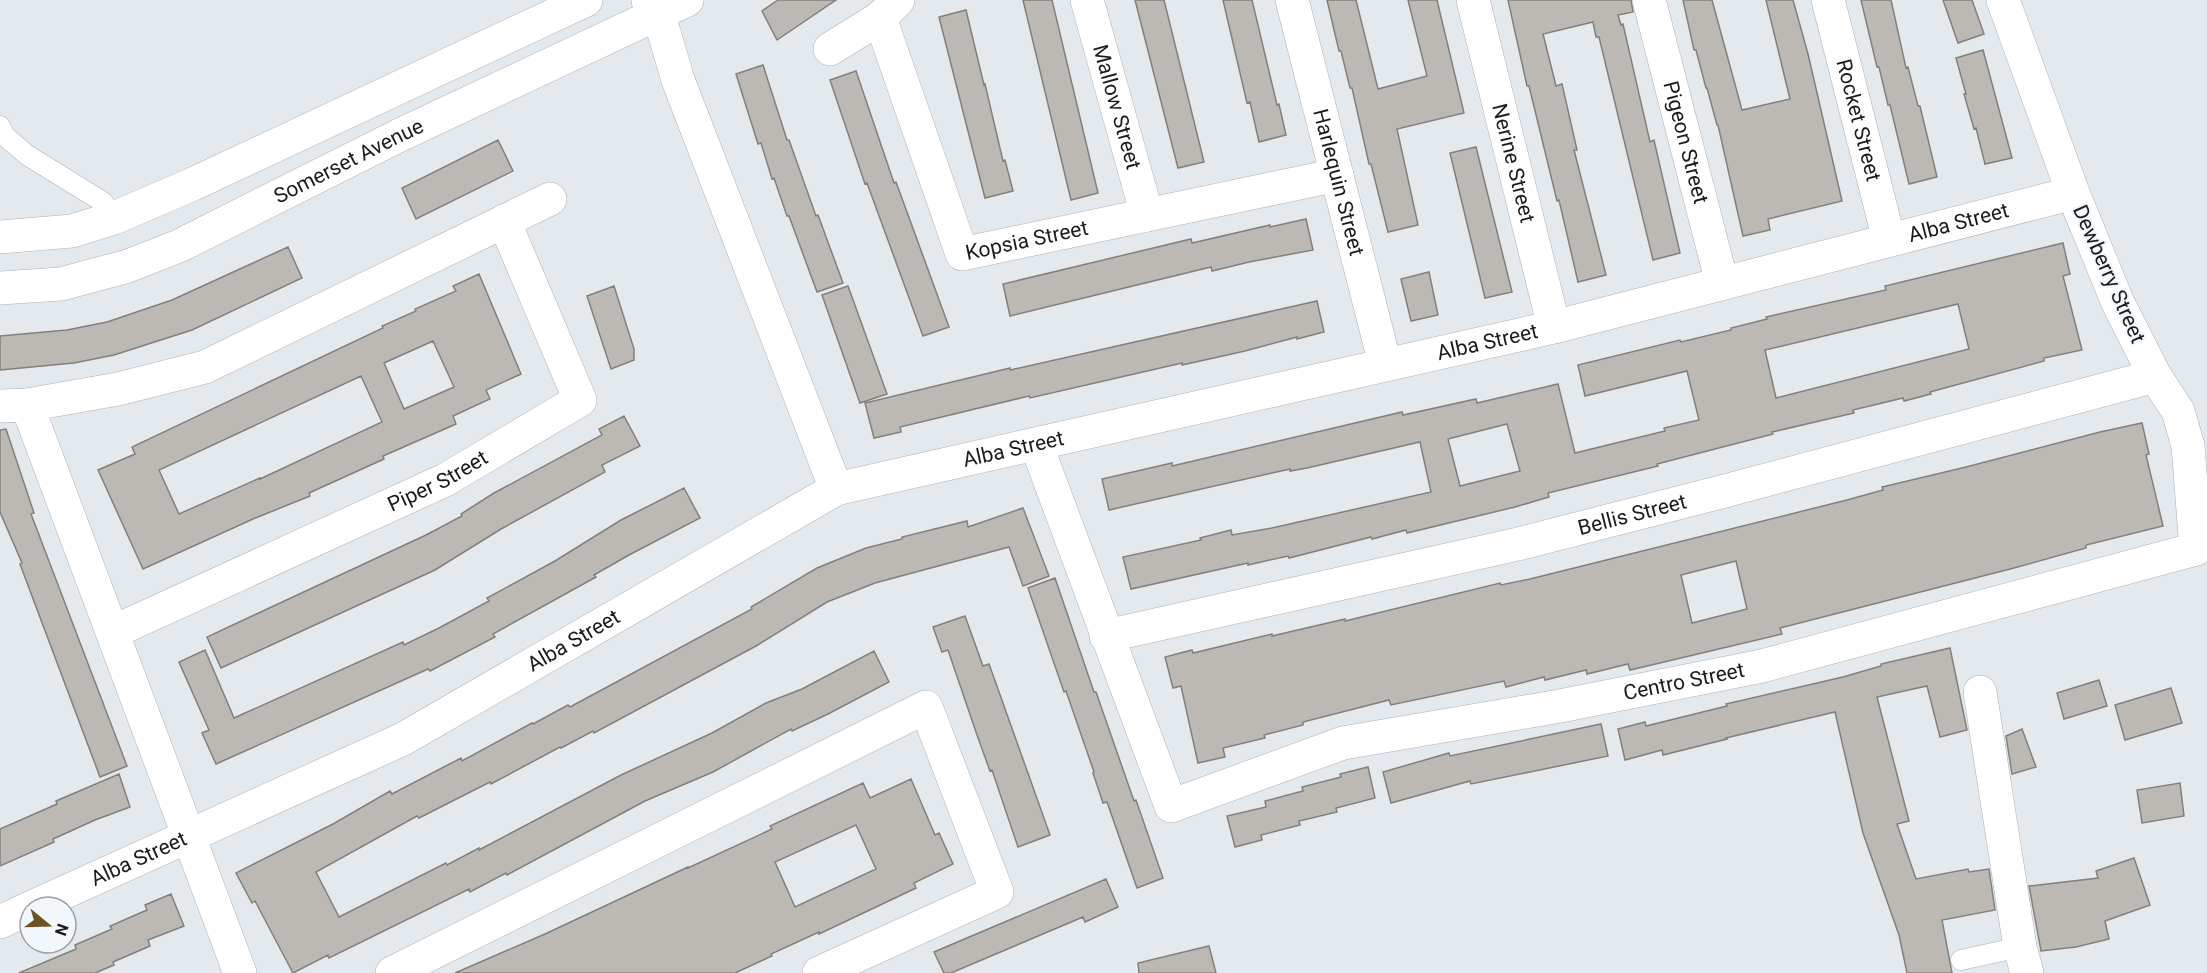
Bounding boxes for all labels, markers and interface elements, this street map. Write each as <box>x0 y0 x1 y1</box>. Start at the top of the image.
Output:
street label: Mallow Street <box>1088 42 1146 172</box>
street label: Rocket Street <box>1832 57 1886 184</box>
street label: Pigeon Street <box>1658 79 1713 206</box>
street label: Nerine Street <box>1487 101 1540 225</box>
street label: Harlequin Street <box>1308 106 1369 258</box>
street label: Somerset Avenue <box>270 114 427 208</box>
street label: Alba Street <box>1906 198 2011 247</box>
street label: Dewberry Street <box>2068 201 2150 347</box>
street label: Kopsia Street <box>963 216 1090 265</box>
street label: Alba Street <box>1435 319 1540 365</box>
street label: Alba Street <box>961 426 1066 472</box>
street label: Piper Street <box>384 445 492 517</box>
street label: Bellis Street <box>1575 489 1689 540</box>
street label: Alba Street <box>523 605 624 677</box>
street label: Centro Street <box>1621 658 1747 705</box>
street label: Alba Street <box>87 827 190 891</box>
north arrow <box>18 895 78 955</box>
text: N <box>51 921 73 938</box>

